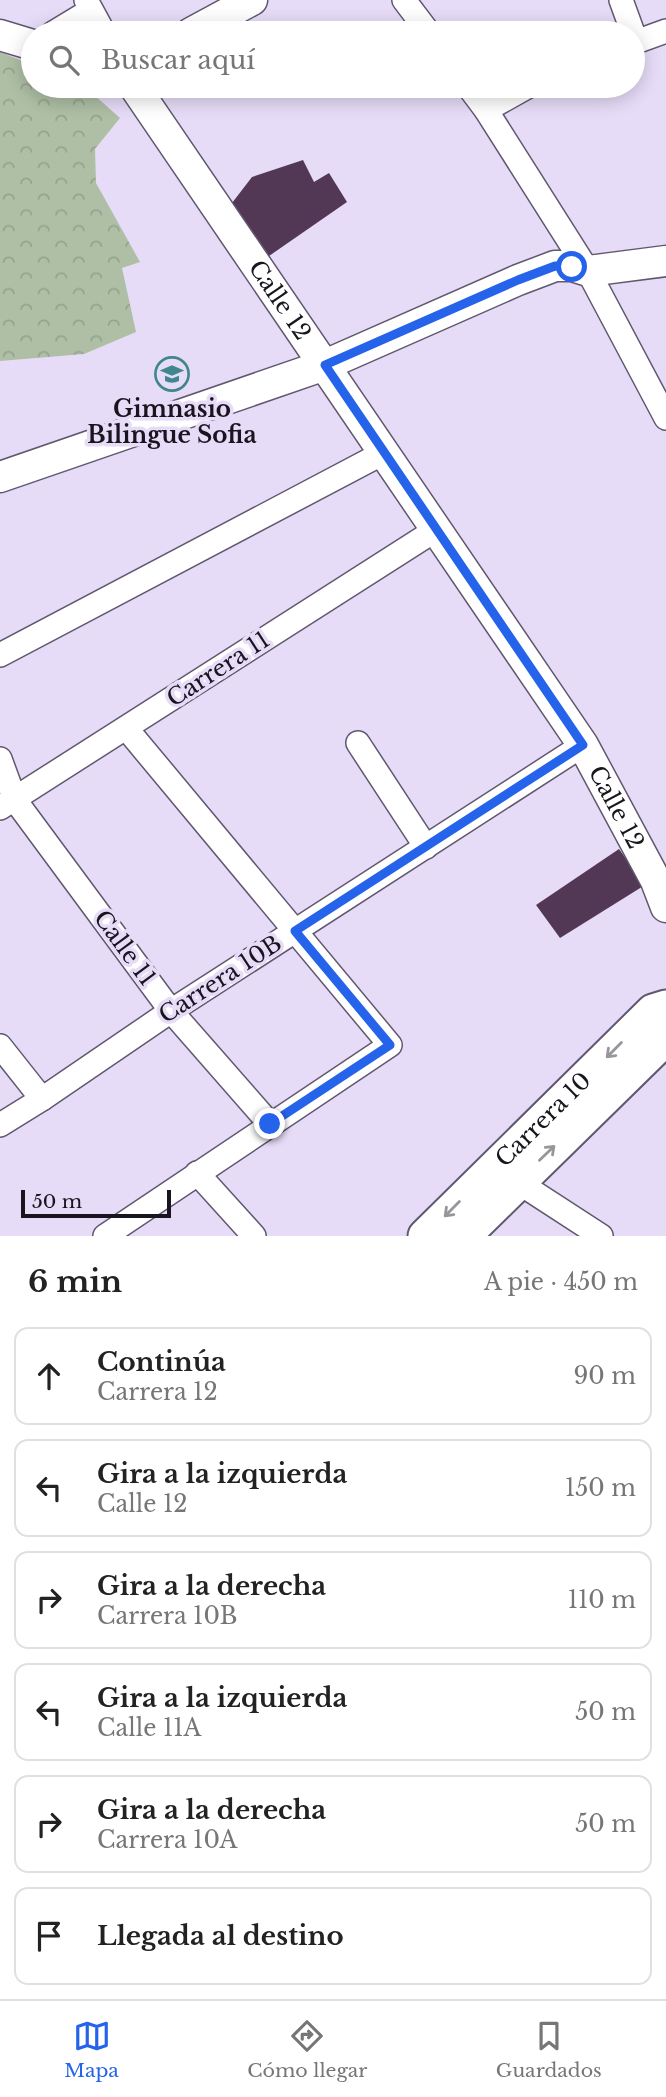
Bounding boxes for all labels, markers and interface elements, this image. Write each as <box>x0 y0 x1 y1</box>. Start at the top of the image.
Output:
search box <box>21 21 645 98</box>
icon: search <box>45 41 83 79</box>
text: Buscar aquí <box>101 44 255 76</box>
route start <box>556 251 587 282</box>
street label: Calle 12 <box>243 255 317 345</box>
school or university icon: Gimnasio Bilingue Sofia <box>153 355 191 393</box>
place label: Gimnasio Bilingue Sofia <box>87 395 257 449</box>
street label: Carrera 11 <box>161 625 275 713</box>
street label: Calle 12 <box>583 761 650 854</box>
street label: Calle 11 <box>88 905 162 991</box>
street label: Carrera 10B <box>153 929 287 1029</box>
one-way arrow <box>606 1041 623 1058</box>
street label: Carrera 10 <box>490 1066 597 1173</box>
route end <box>254 1108 285 1139</box>
one-way arrow <box>538 1145 555 1162</box>
scale bar <box>21 1187 172 1219</box>
text: 50 m <box>32 1190 82 1213</box>
one-way arrow <box>444 1201 461 1218</box>
text: 6 min <box>28 1263 122 1300</box>
text: A pie · 450 m <box>484 1268 638 1296</box>
text: Continúa <box>97 1346 226 1378</box>
icon: ahead <box>30 1357 68 1395</box>
text: 90 m <box>574 1362 636 1390</box>
text: Carrera 12 <box>97 1378 218 1406</box>
text: Gira a la izquierda <box>97 1458 347 1490</box>
icon: left <box>30 1469 68 1507</box>
text: 150 m <box>565 1474 636 1502</box>
text: Calle 12 <box>97 1490 187 1518</box>
text: Gira a la derecha <box>97 1570 326 1602</box>
icon: right <box>30 1581 68 1619</box>
text: 110 m <box>568 1586 636 1614</box>
text: Carrera 10B <box>97 1602 237 1630</box>
text: Gira a la izquierda <box>97 1682 347 1714</box>
icon: left <box>30 1693 68 1731</box>
text: 50 m <box>575 1698 636 1726</box>
text: Calle 11A <box>97 1714 201 1742</box>
text: Gira a la derecha <box>97 1794 326 1826</box>
icon: right <box>30 1805 68 1843</box>
text: 50 m <box>575 1810 636 1838</box>
text: Carrera 10A <box>97 1826 237 1854</box>
icon: arrive <box>30 1917 68 1955</box>
text: Llegada al destino <box>97 1920 344 1952</box>
tab: Mapa <box>64 2017 119 2082</box>
tab: Cómo llegar <box>247 2017 367 2082</box>
tab: Guardados <box>496 2017 602 2082</box>

